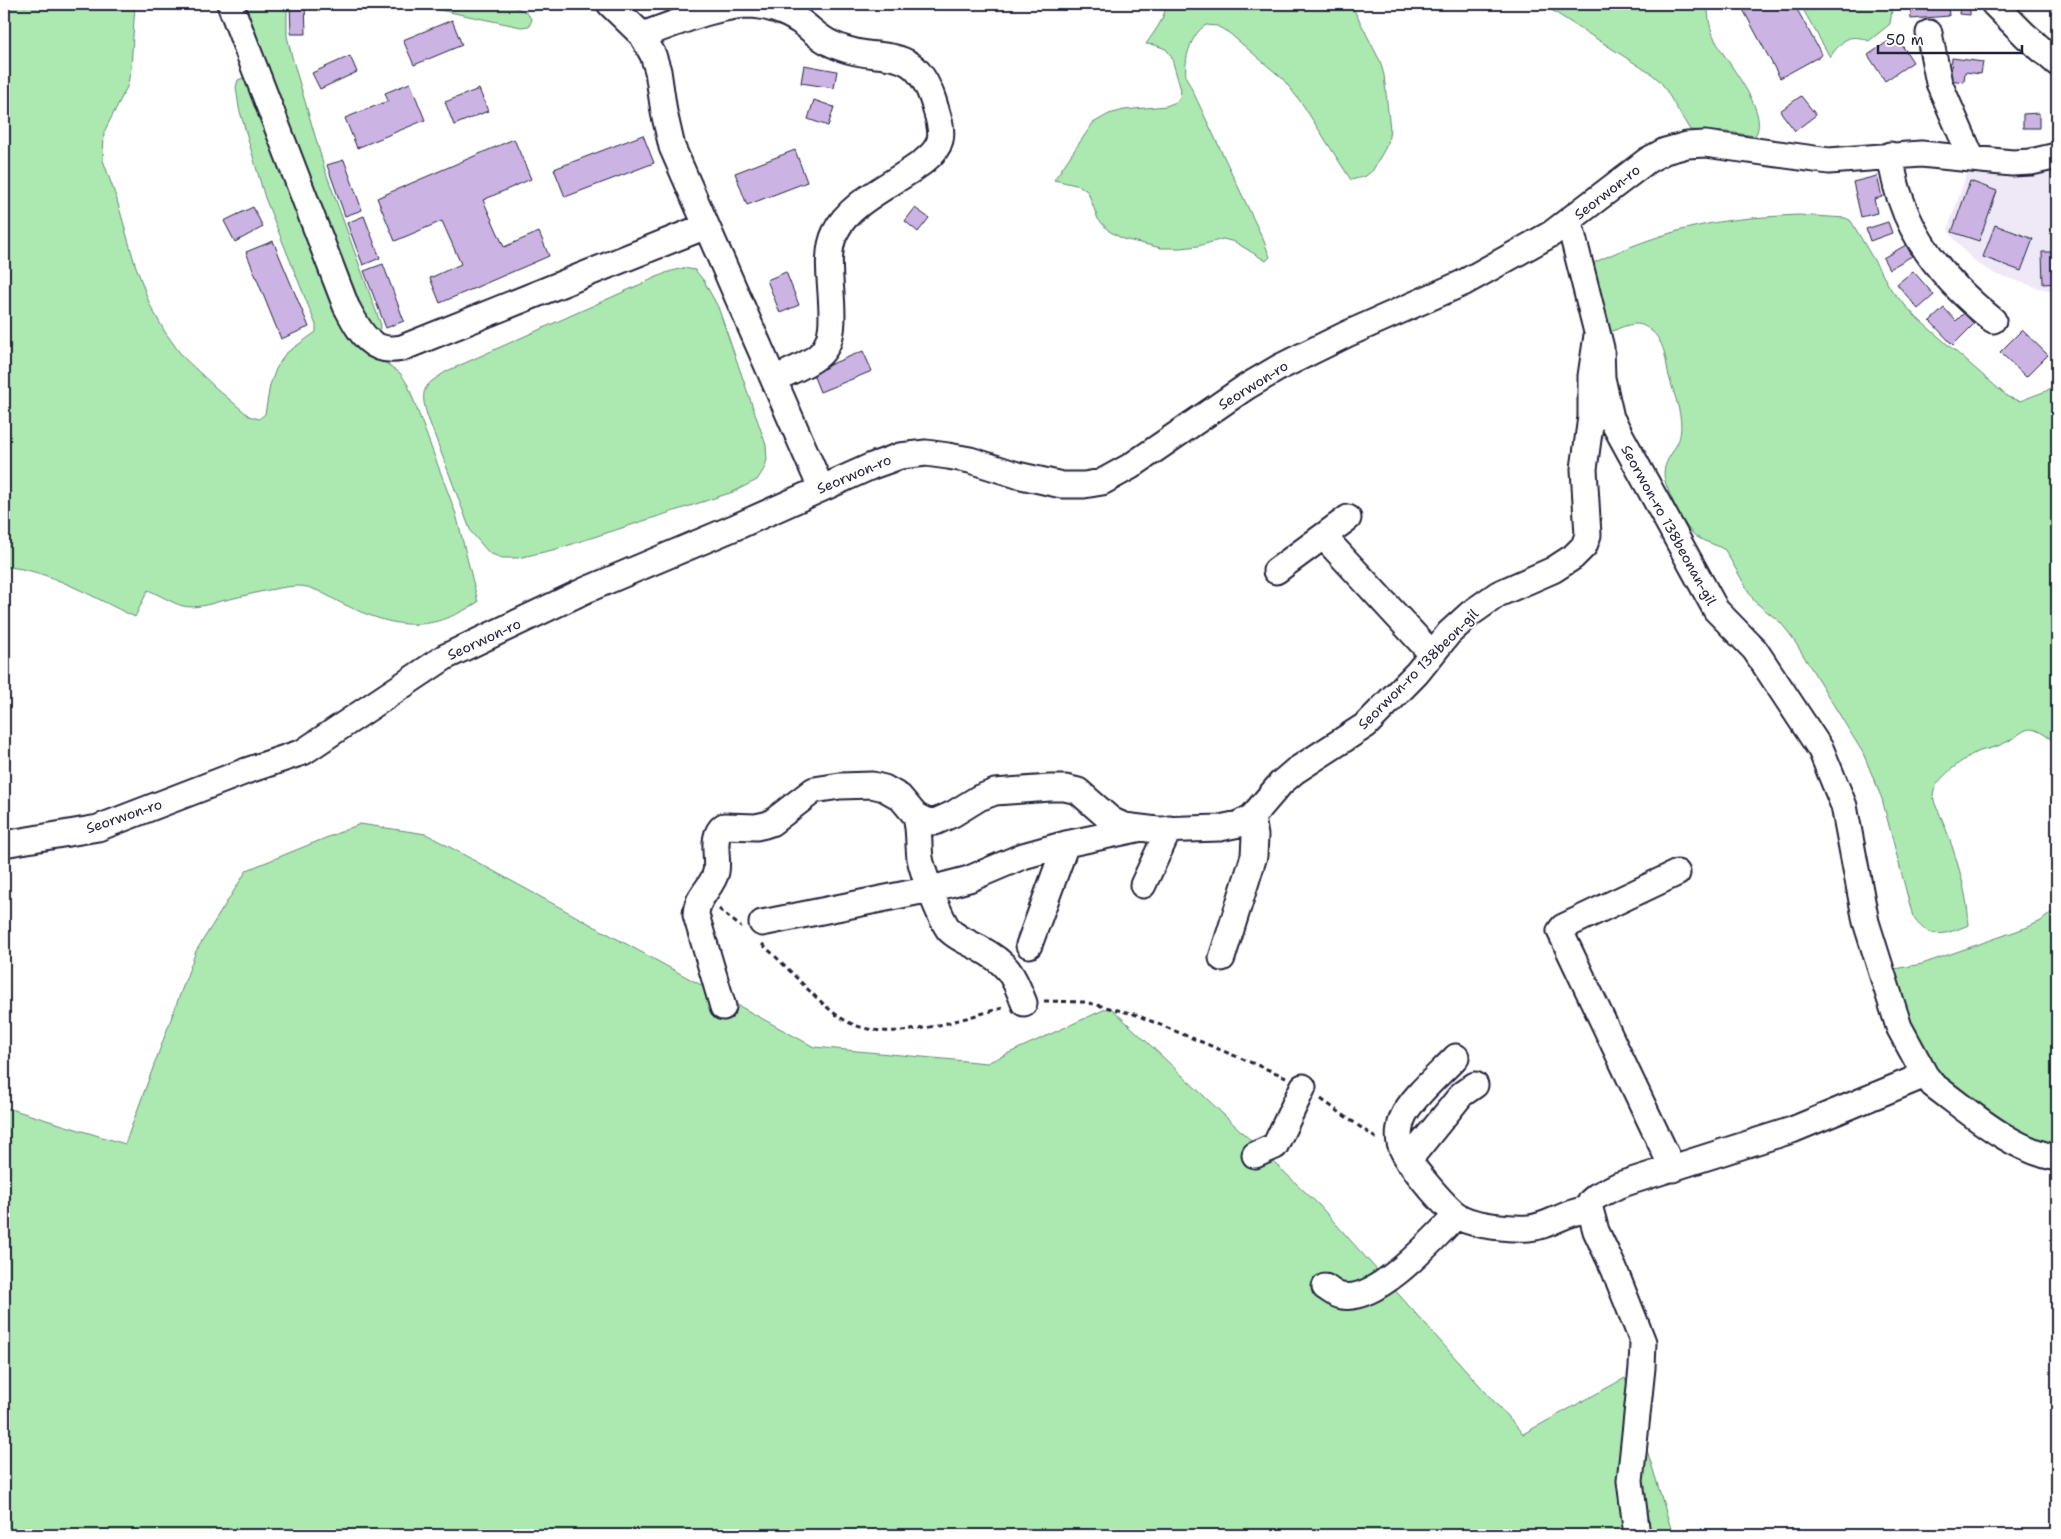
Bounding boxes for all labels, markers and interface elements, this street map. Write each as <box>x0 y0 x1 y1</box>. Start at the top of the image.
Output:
scale bar <box>1878 22 2022 54</box>
text: 50 m <box>1886 30 1924 50</box>
street label: Seorwon-ro <box>1570 161 1644 223</box>
street label: Seorwon-ro <box>1215 356 1291 414</box>
street label: Seorwon-ro 138beonan-gil <box>1617 442 1721 609</box>
street label: Seorwon-ro <box>814 450 894 498</box>
street label: Seorwon-ro 138beon-gil <box>1354 604 1483 733</box>
street label: Seorwon-ro <box>444 614 524 664</box>
street label: Seorwon-ro <box>84 795 164 837</box>

